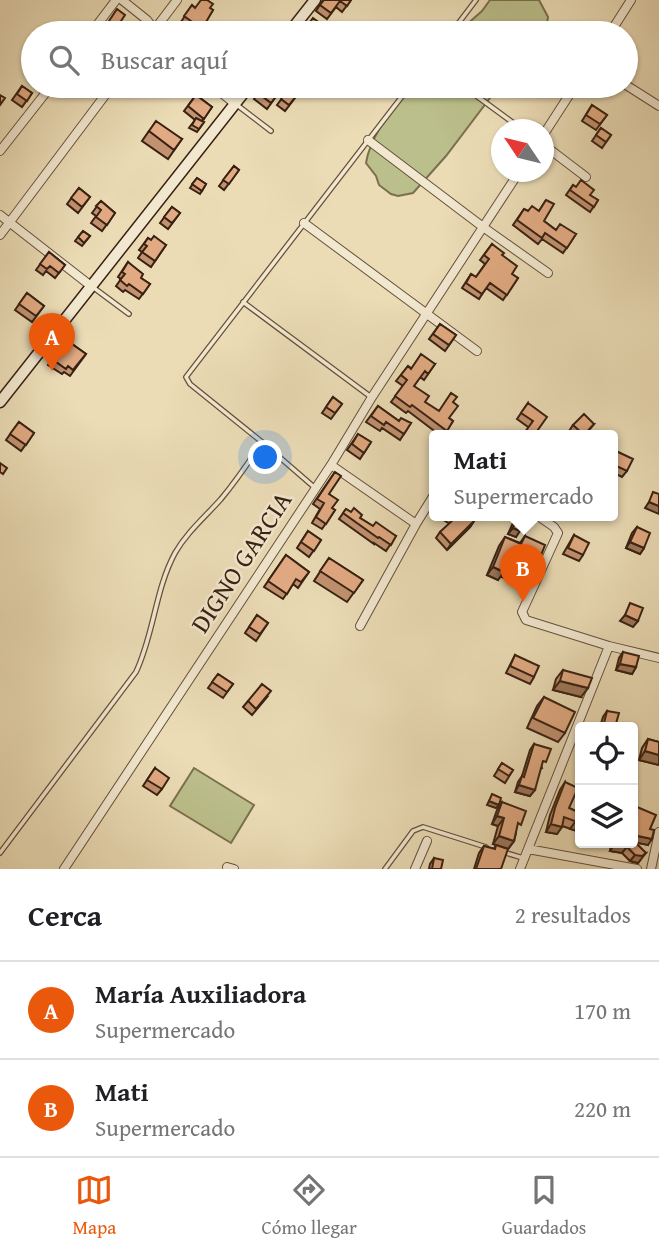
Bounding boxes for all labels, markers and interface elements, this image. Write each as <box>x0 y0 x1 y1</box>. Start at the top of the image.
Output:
search box <box>21 21 638 98</box>
text: Buscar aquí <box>101 40 228 79</box>
icon: search <box>45 41 83 79</box>
north arrow <box>491 119 554 182</box>
pin: A <box>29 313 75 371</box>
popup <box>429 430 618 521</box>
your location <box>248 440 282 474</box>
text: Mati <box>453 440 507 479</box>
text: Supermercado <box>453 479 594 512</box>
street label: DIGNO GARCIA <box>180 483 301 640</box>
pin: B <box>500 544 546 602</box>
map controls <box>575 722 638 848</box>
button: locate <box>575 722 638 785</box>
button: layers <box>575 785 638 848</box>
text: Cerca <box>28 893 102 937</box>
text: 2 resultados <box>515 898 631 931</box>
text: María Auxiliadora <box>95 974 306 1013</box>
text: A <box>44 994 58 1027</box>
text: 170 m <box>574 994 631 1027</box>
text: Supermercado <box>95 1013 235 1046</box>
text: Mati <box>95 1072 149 1111</box>
text: B <box>44 1092 58 1125</box>
text: 220 m <box>574 1092 631 1125</box>
text: Supermercado <box>95 1111 235 1144</box>
tab: Mapa <box>73 1171 116 1241</box>
tab: Cómo llegar <box>261 1171 357 1241</box>
tab: Guardados <box>502 1171 586 1241</box>

